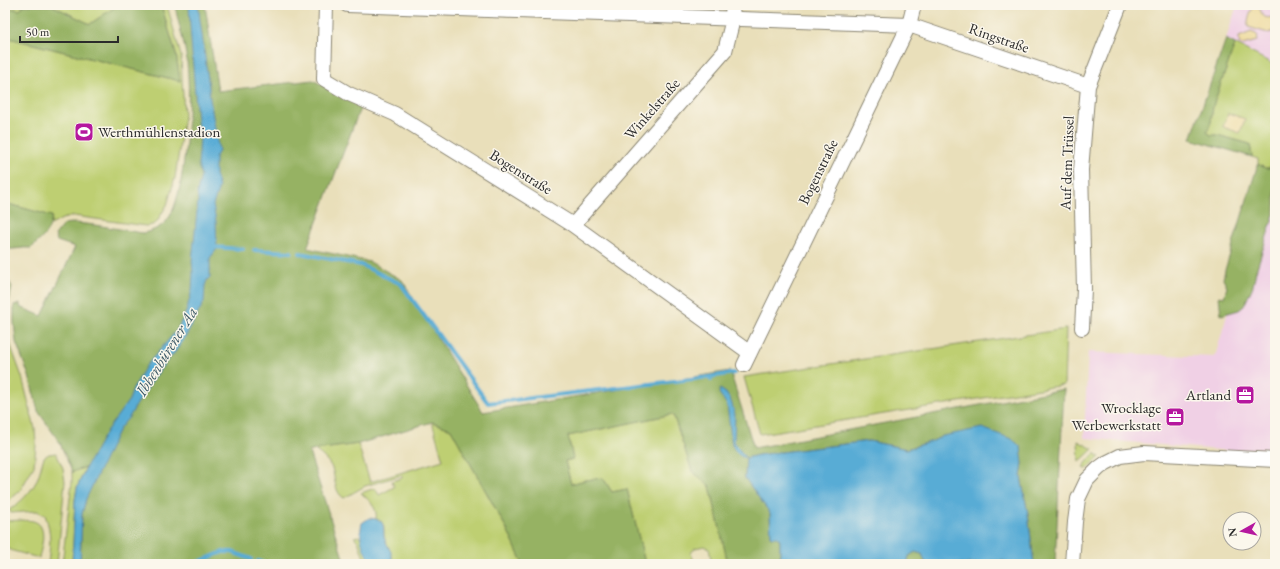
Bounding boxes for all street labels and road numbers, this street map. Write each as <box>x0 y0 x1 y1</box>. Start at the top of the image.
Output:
street label: Ringstraße <box>966 18 1032 57</box>
street label: Winkelstraße <box>620 74 684 143</box>
street label: Auf dem Trüssel <box>1055 115 1078 212</box>
street label: Bogenstraße <box>794 136 842 208</box>
street label: Bogenstraße <box>486 145 556 198</box>

